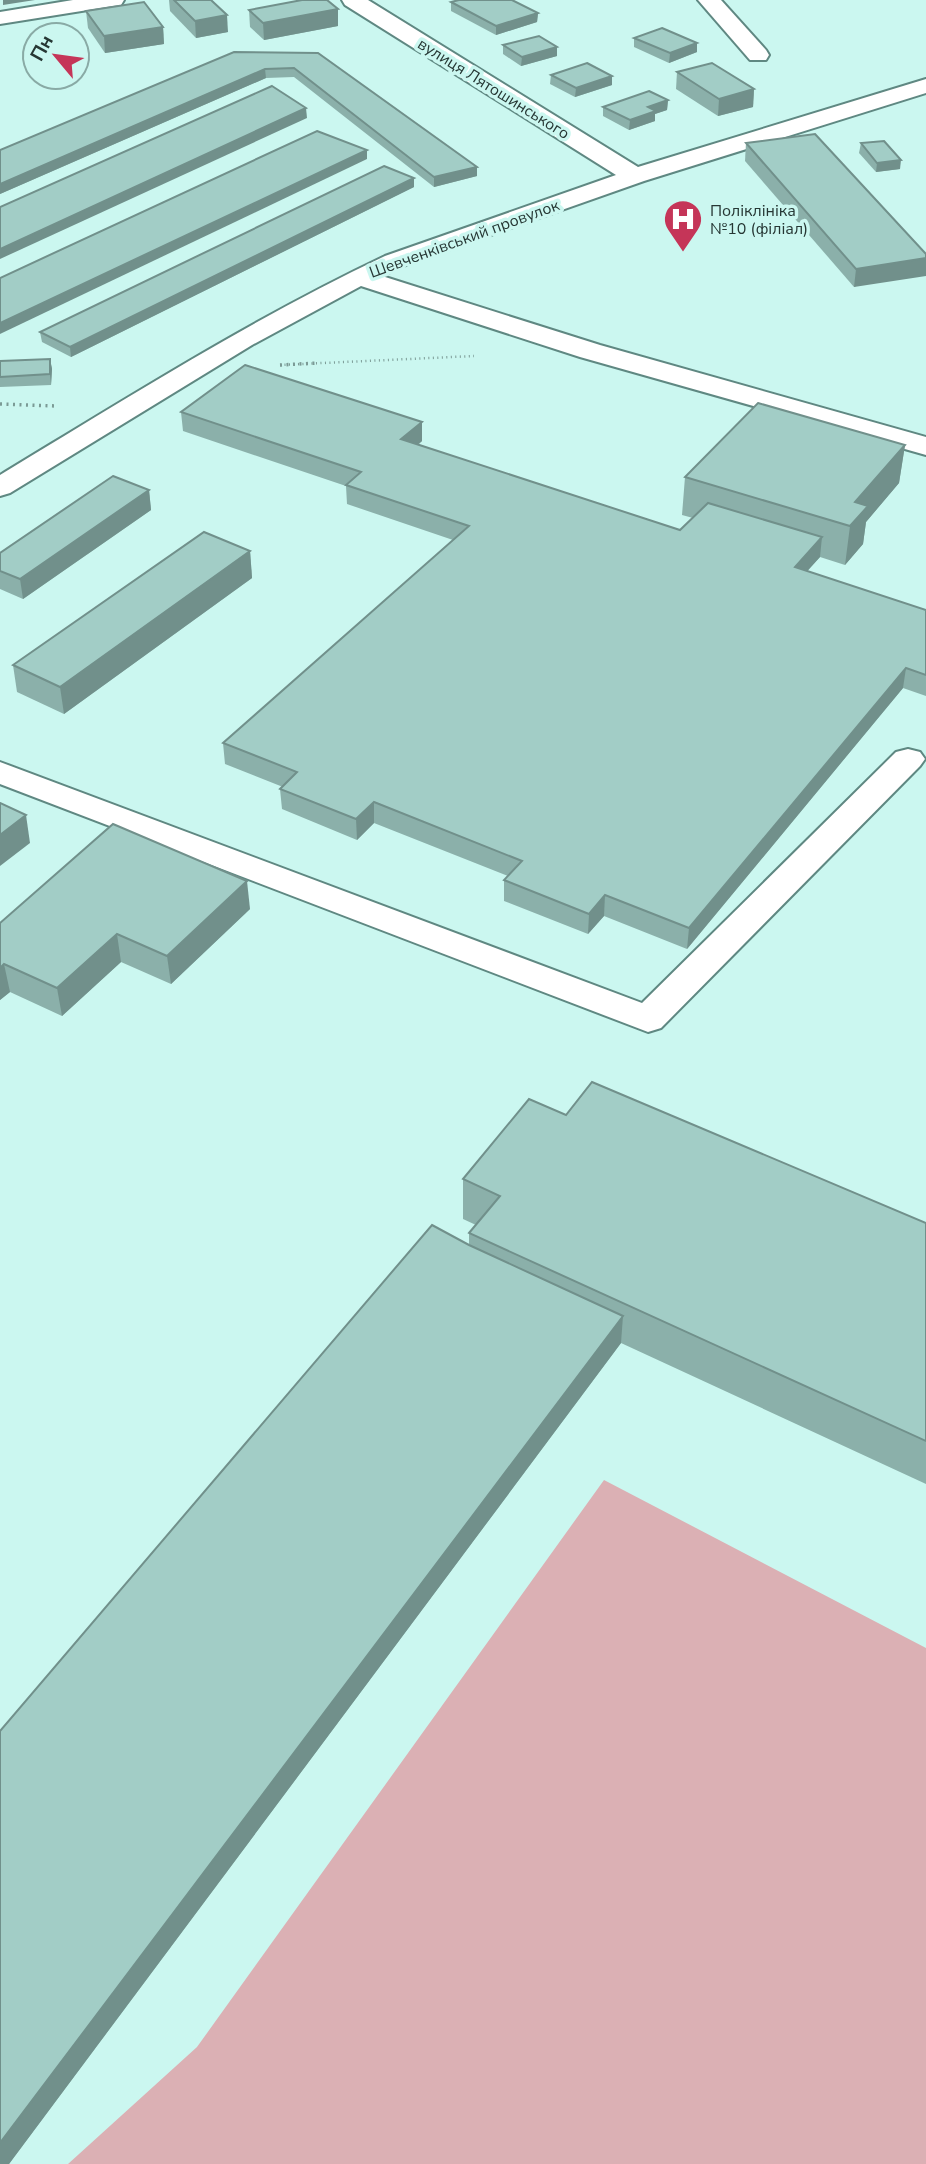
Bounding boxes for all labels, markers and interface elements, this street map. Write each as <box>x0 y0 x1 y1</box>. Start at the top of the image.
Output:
north arrow <box>21 21 91 91</box>
text: Пн <box>24 31 60 66</box>
street label: вулиця Лятошинського <box>413 33 574 145</box>
street label: Шевченківський провулок <box>366 194 563 284</box>
hospital icon: Поліклініка №10 (філіал) <box>662 198 704 253</box>
place label: Поліклініка №10 (філіал) <box>710 200 808 240</box>

